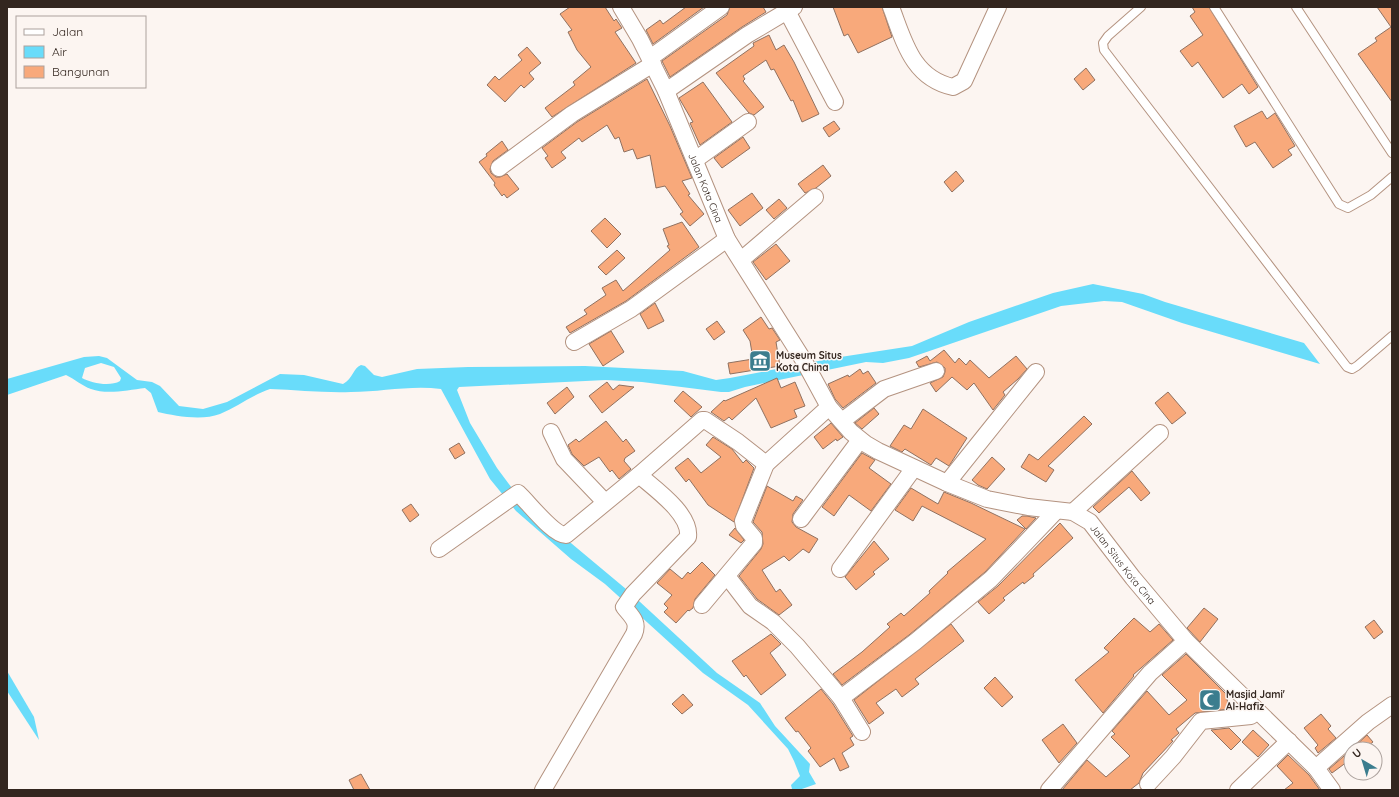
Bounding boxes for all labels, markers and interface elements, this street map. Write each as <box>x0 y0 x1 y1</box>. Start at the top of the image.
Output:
legend <box>16 16 146 88</box>
text: Jalan <box>52 24 83 39</box>
text: Air <box>52 44 67 59</box>
text: Bangunan <box>52 64 109 79</box>
street label: Jalan Kota Cina <box>685 151 726 225</box>
museum icon: Museum Situs Kota China <box>747 348 773 374</box>
place label: Museum Situs Kota China <box>776 349 842 374</box>
street label: Jalan Situs Kota Cina <box>1087 522 1158 607</box>
mosque icon: Masjid Jami' Al-Hafiz <box>1197 687 1223 713</box>
place label: Masjid Jami' Al-Hafiz <box>1226 688 1285 713</box>
north arrow <box>1343 741 1383 781</box>
text: U <box>1349 745 1364 761</box>

